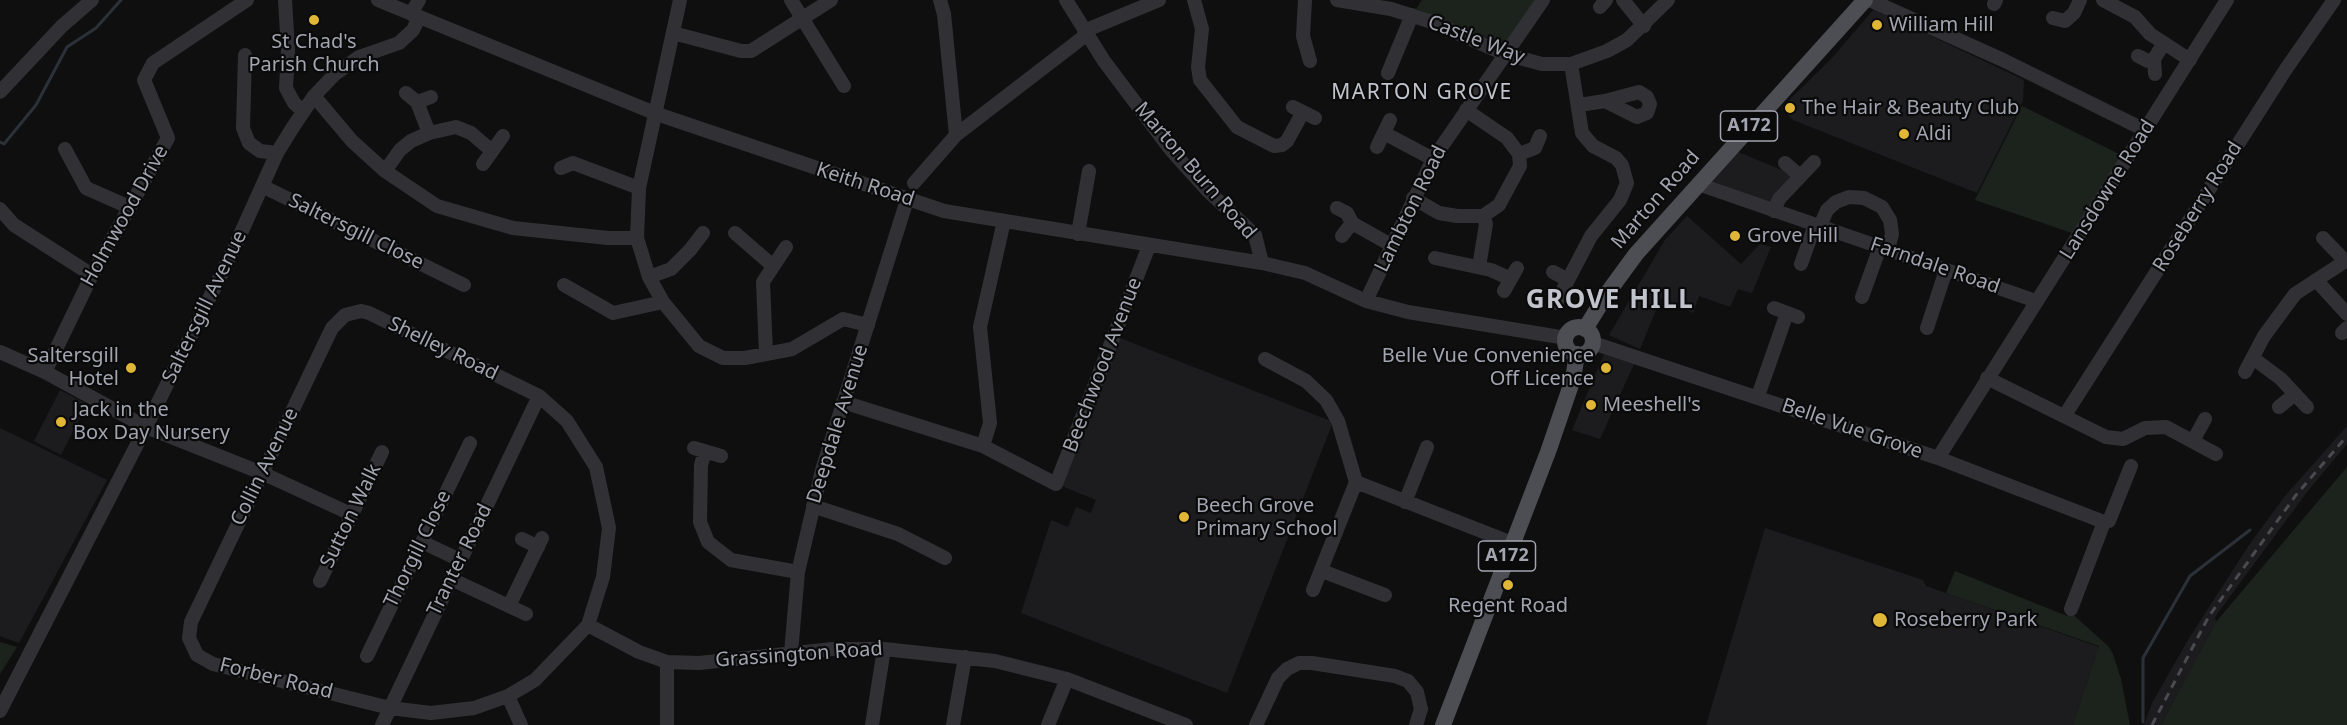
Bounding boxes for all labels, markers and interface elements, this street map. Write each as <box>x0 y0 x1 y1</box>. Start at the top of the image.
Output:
street label: Castle Way <box>1424 11 1528 69</box>
marker: St Chad's Parish Church <box>307 13 321 27</box>
place label: William Hill <box>1889 13 1994 37</box>
marker: William Hill <box>1870 18 1884 32</box>
place label: St Chad's Parish Church <box>248 30 380 77</box>
district label: MARTON GROVE <box>1331 80 1513 106</box>
place label: The Hair & Beauty Club <box>1802 96 2019 120</box>
street label: Marton Burn Road <box>1129 98 1261 244</box>
marker: The Hair & Beauty Club <box>1783 101 1797 115</box>
road number: A172 <box>1720 111 1778 141</box>
street label: Lansdowne Road <box>2055 116 2161 264</box>
place label: Aldi <box>1916 122 1951 146</box>
marker: Aldi <box>1897 127 1911 141</box>
street label: Roseberry Road <box>2148 137 2248 277</box>
street label: Holmwood Drive <box>76 141 174 291</box>
street label: Lambton Road <box>1370 142 1452 276</box>
street label: Marton Road <box>1607 146 1705 254</box>
street label: Keith Road <box>813 158 917 212</box>
street label: Saltersgill Close <box>284 189 428 275</box>
place label: Grove Hill <box>1747 224 1838 248</box>
street label: Saltersgill Avenue <box>158 227 252 387</box>
marker: Grove Hill <box>1728 229 1742 243</box>
street label: Farndale Road <box>1867 233 2003 299</box>
street label: Beechwood Avenue <box>1059 274 1147 456</box>
district label: GROVE HILL <box>1526 285 1694 317</box>
street label: Shelley Road <box>384 312 502 386</box>
street label: Deepdale Avenue <box>802 342 874 506</box>
place label: Saltersgill Hotel <box>28 344 119 391</box>
place label: Belle Vue Convenience Off Licence <box>1382 344 1594 391</box>
marker: Saltersgill Hotel <box>124 361 138 375</box>
marker: Belle Vue Convenience Off Licence <box>1599 361 1613 375</box>
place label: Meeshell's <box>1603 393 1701 417</box>
street label: Belle Vue Grove <box>1778 394 1926 464</box>
place label: Jack in the Box Day Nursery <box>73 398 230 445</box>
marker: Meeshell's <box>1584 398 1598 412</box>
street label: Collin Avenue <box>226 404 304 530</box>
marker: Jack in the Box Day Nursery <box>54 415 68 429</box>
street label: Sutton Walk <box>316 460 386 572</box>
street label: Thorgill Close <box>379 486 457 612</box>
place label: Beech Grove Primary School <box>1196 494 1337 541</box>
street label: Tranter Road <box>423 500 497 620</box>
marker: Beech Grove Primary School <box>1177 510 1191 524</box>
road number: A172 <box>1478 541 1536 571</box>
marker: Regent Road <box>1501 578 1515 592</box>
place label: Regent Road <box>1448 594 1568 618</box>
place label: Roseberry Park <box>1894 608 2037 632</box>
marker: Roseberry Park <box>1871 611 1889 629</box>
street label: Grassington Road <box>715 637 883 673</box>
street label: Forber Road <box>217 653 335 705</box>

